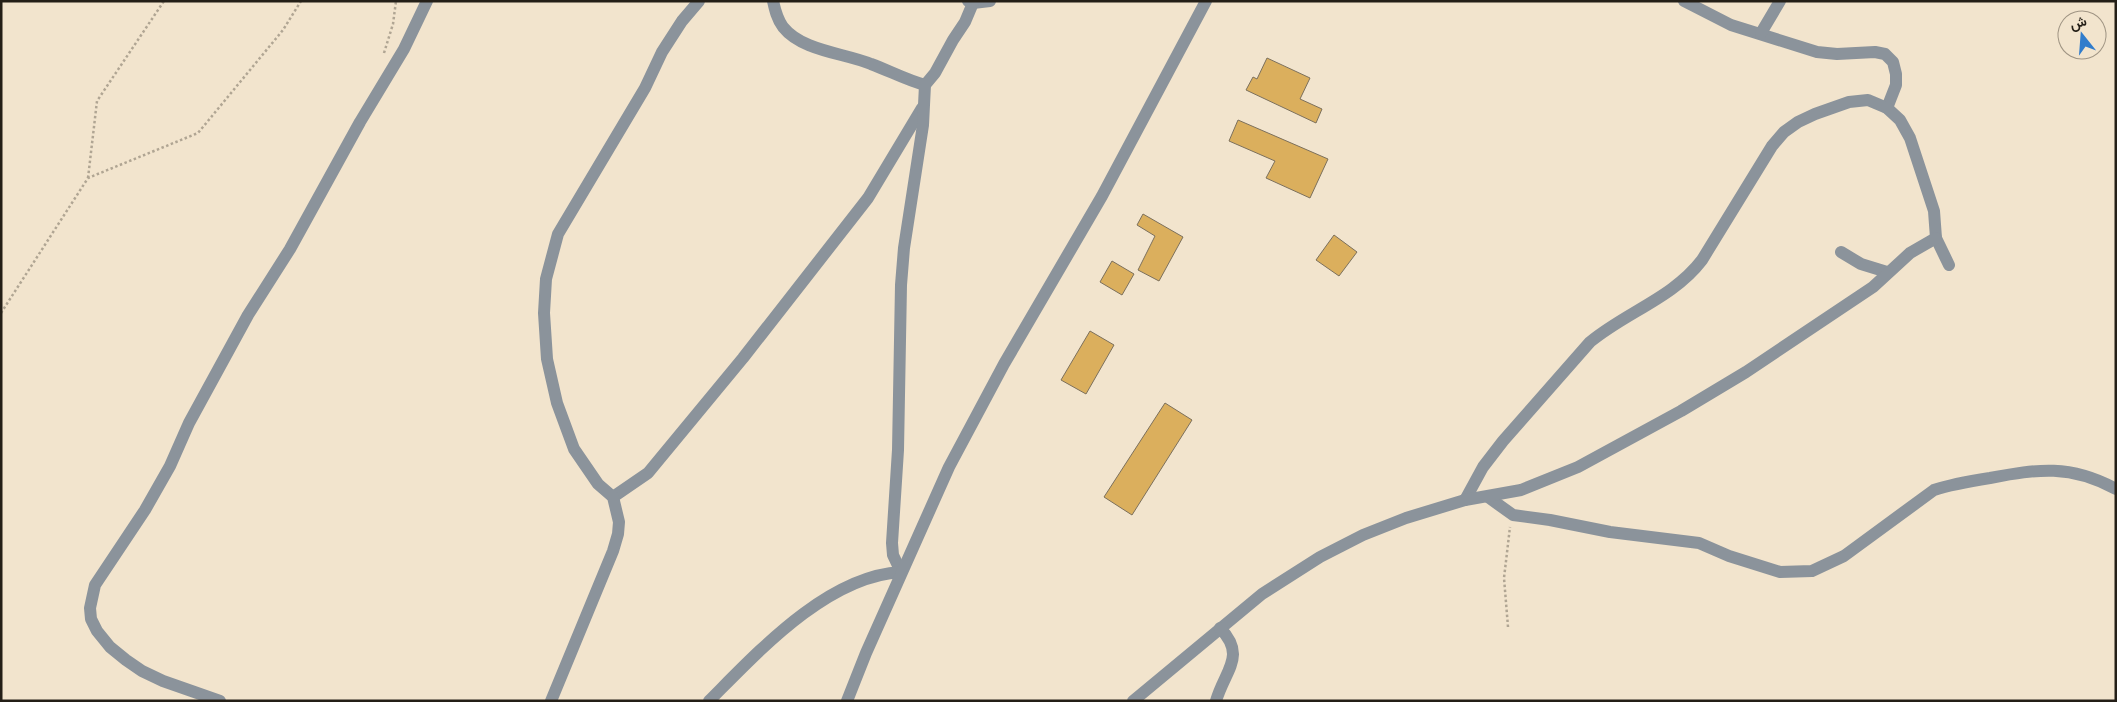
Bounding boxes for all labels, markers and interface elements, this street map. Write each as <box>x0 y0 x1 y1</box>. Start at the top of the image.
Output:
north arrow <box>2057 10 2107 60</box>
text: ش <box>2068 11 2089 34</box>

